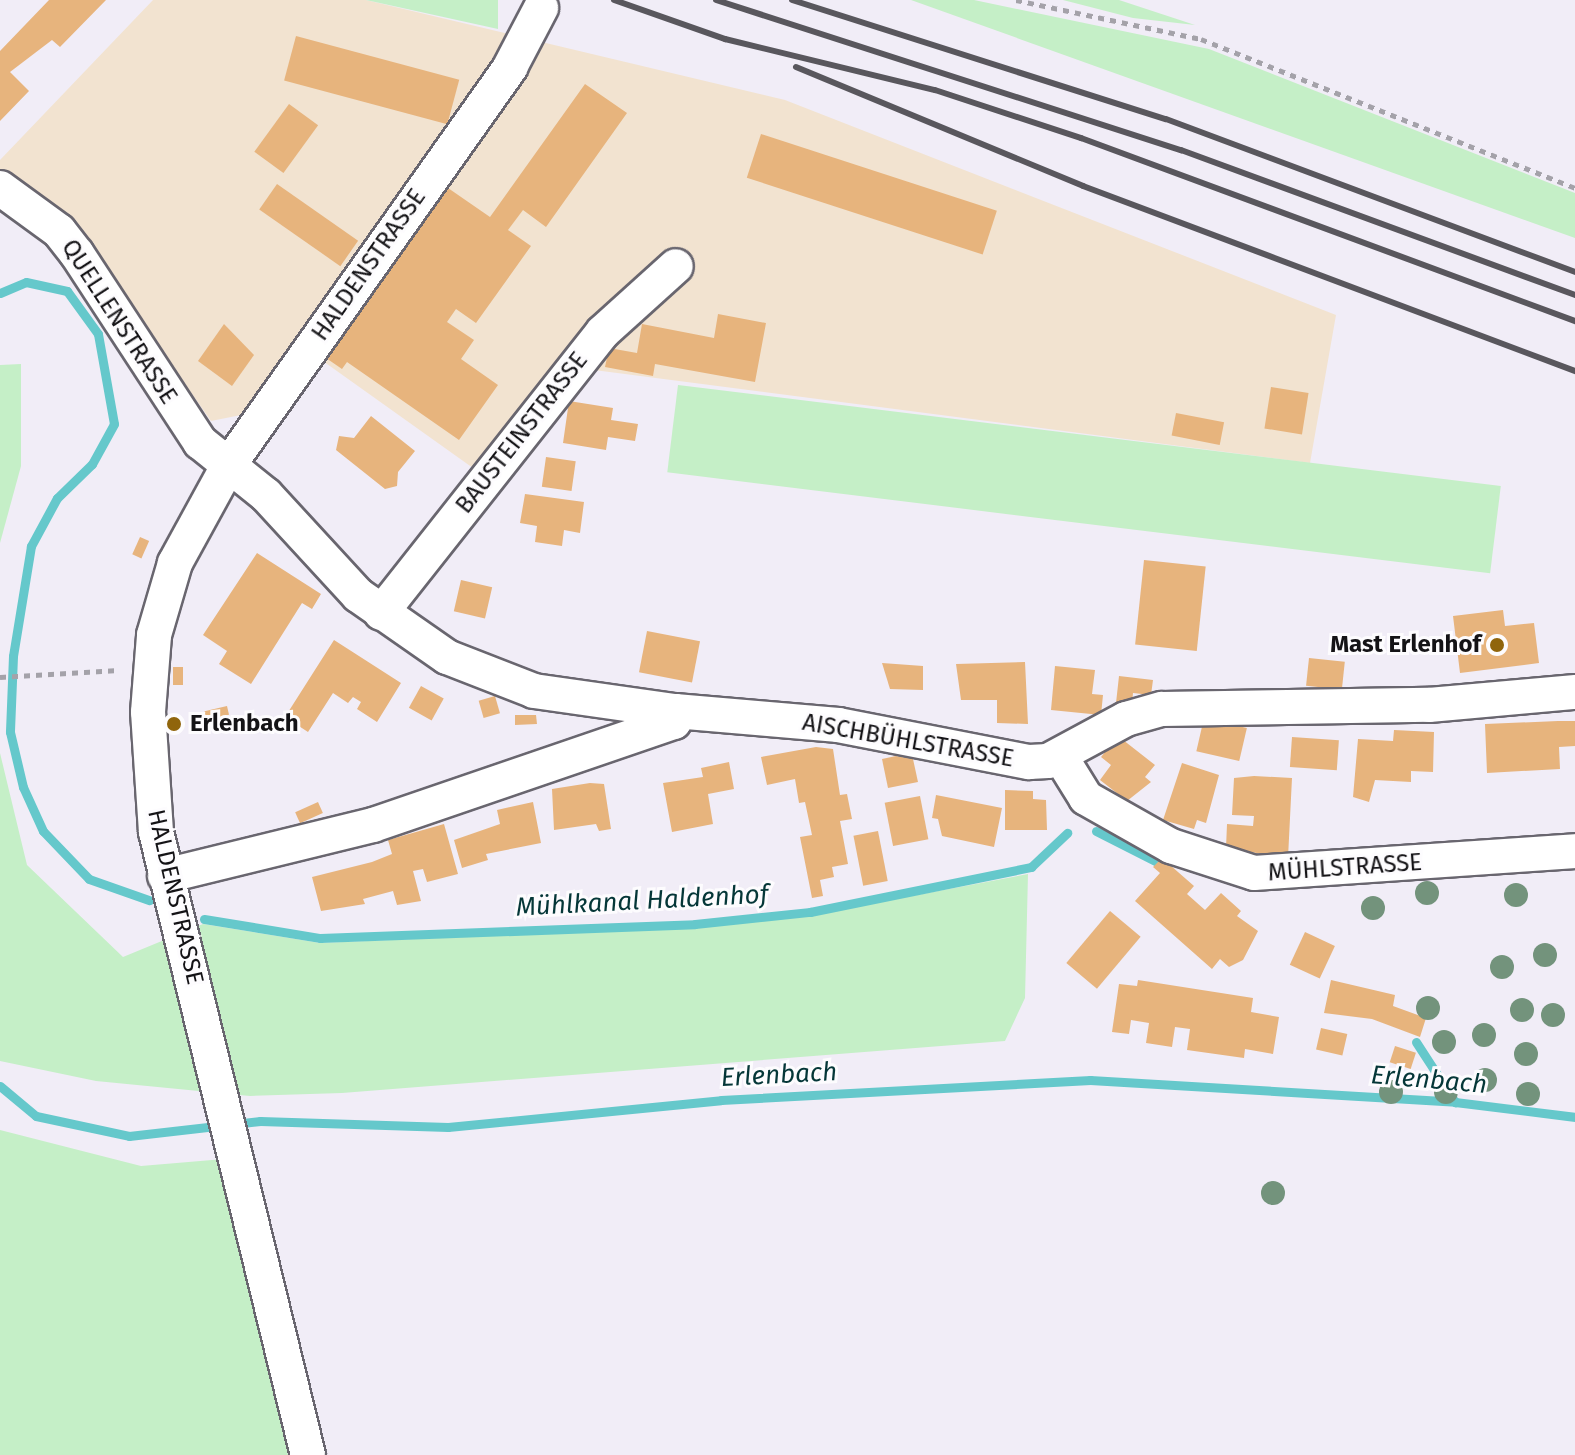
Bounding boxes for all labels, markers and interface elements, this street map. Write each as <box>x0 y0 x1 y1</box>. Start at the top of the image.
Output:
street label: HALDENSTRASSE <box>306 184 432 346</box>
street label: QUELLENSTRASSE <box>55 234 183 410</box>
street label: BAUSTEINSTRASSE <box>450 347 594 519</box>
place label: Mast Erlenhof <box>1330 631 1481 659</box>
marker: Mast Erlenhof <box>1488 636 1506 654</box>
street label: AISCHBÜHLSTRASSE <box>800 708 1016 774</box>
place label: Erlenbach <box>190 710 299 738</box>
marker: Erlenbach <box>165 715 183 733</box>
street label: HALDENSTRASSE <box>141 807 209 987</box>
street label: MÜHLSTRASSE <box>1267 848 1423 888</box>
water label: Mühlkanal Haldenhof <box>515 879 769 923</box>
water label: Erlenbach <box>720 1056 838 1094</box>
water label: Erlenbach <box>1370 1059 1488 1101</box>

